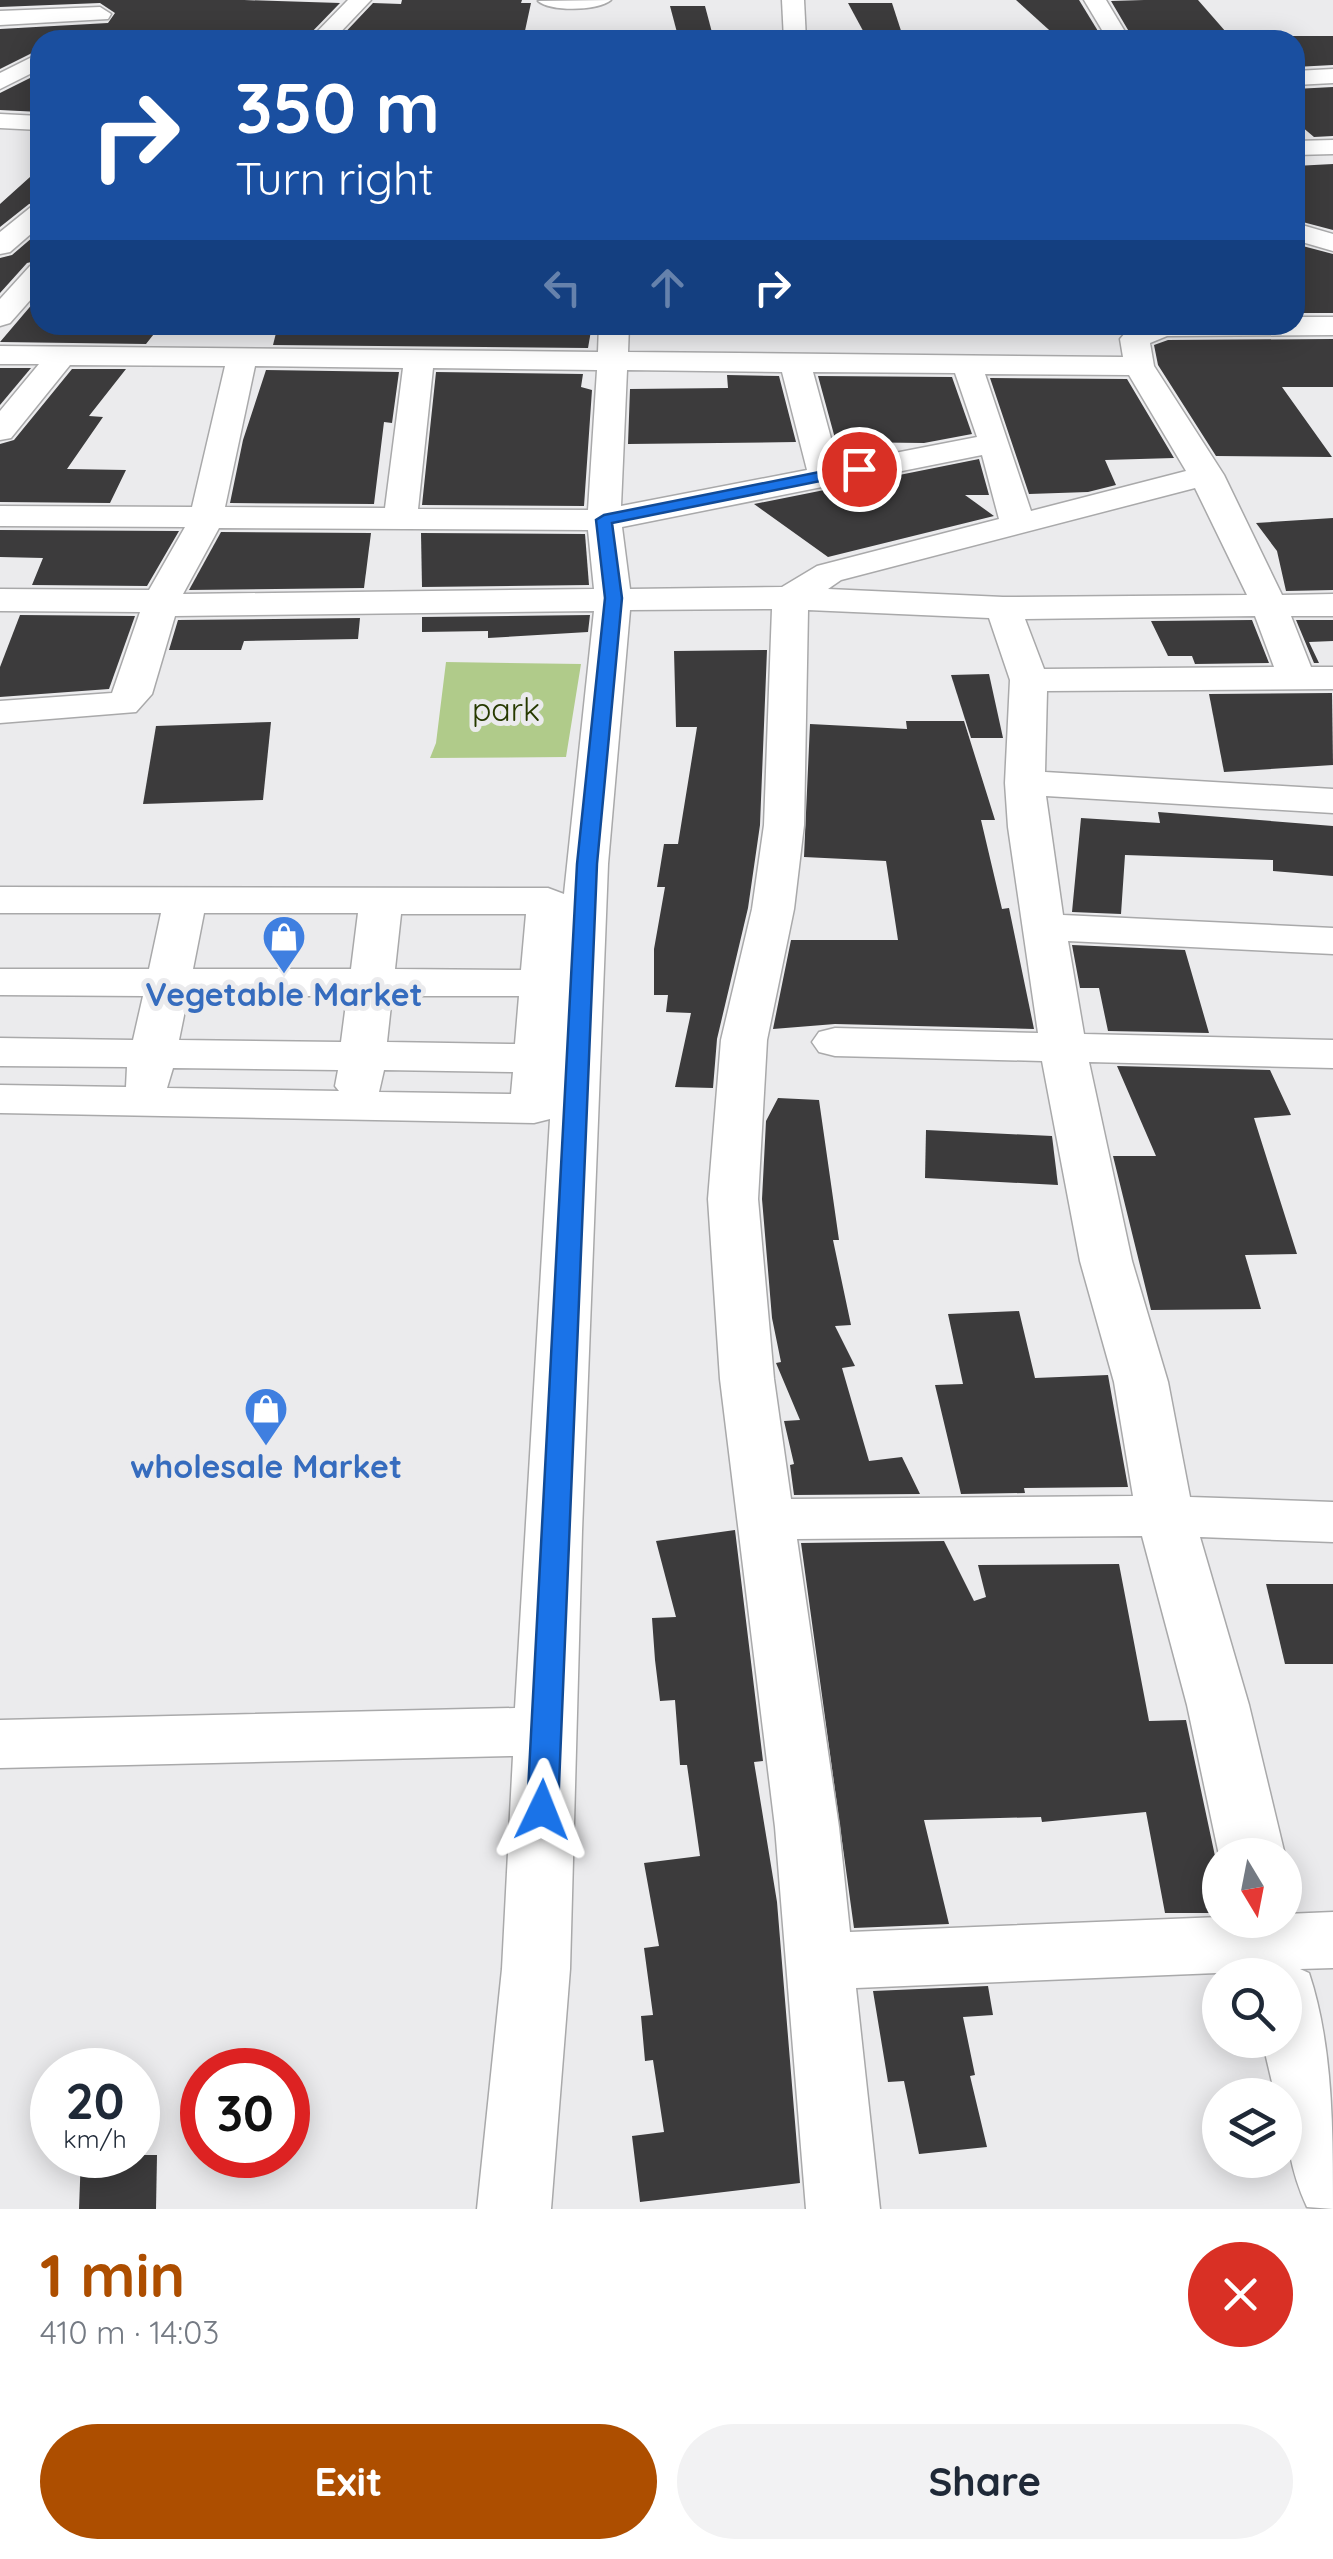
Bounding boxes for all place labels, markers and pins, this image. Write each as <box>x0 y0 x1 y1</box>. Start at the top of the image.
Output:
pin <box>817 427 902 512</box>
shop icon: Vegetable Market <box>261 914 307 975</box>
place label: Vegetable Market <box>145 974 423 1014</box>
shop icon: wholesale Market <box>243 1386 289 1447</box>
place label: wholesale Market <box>130 1446 402 1486</box>

